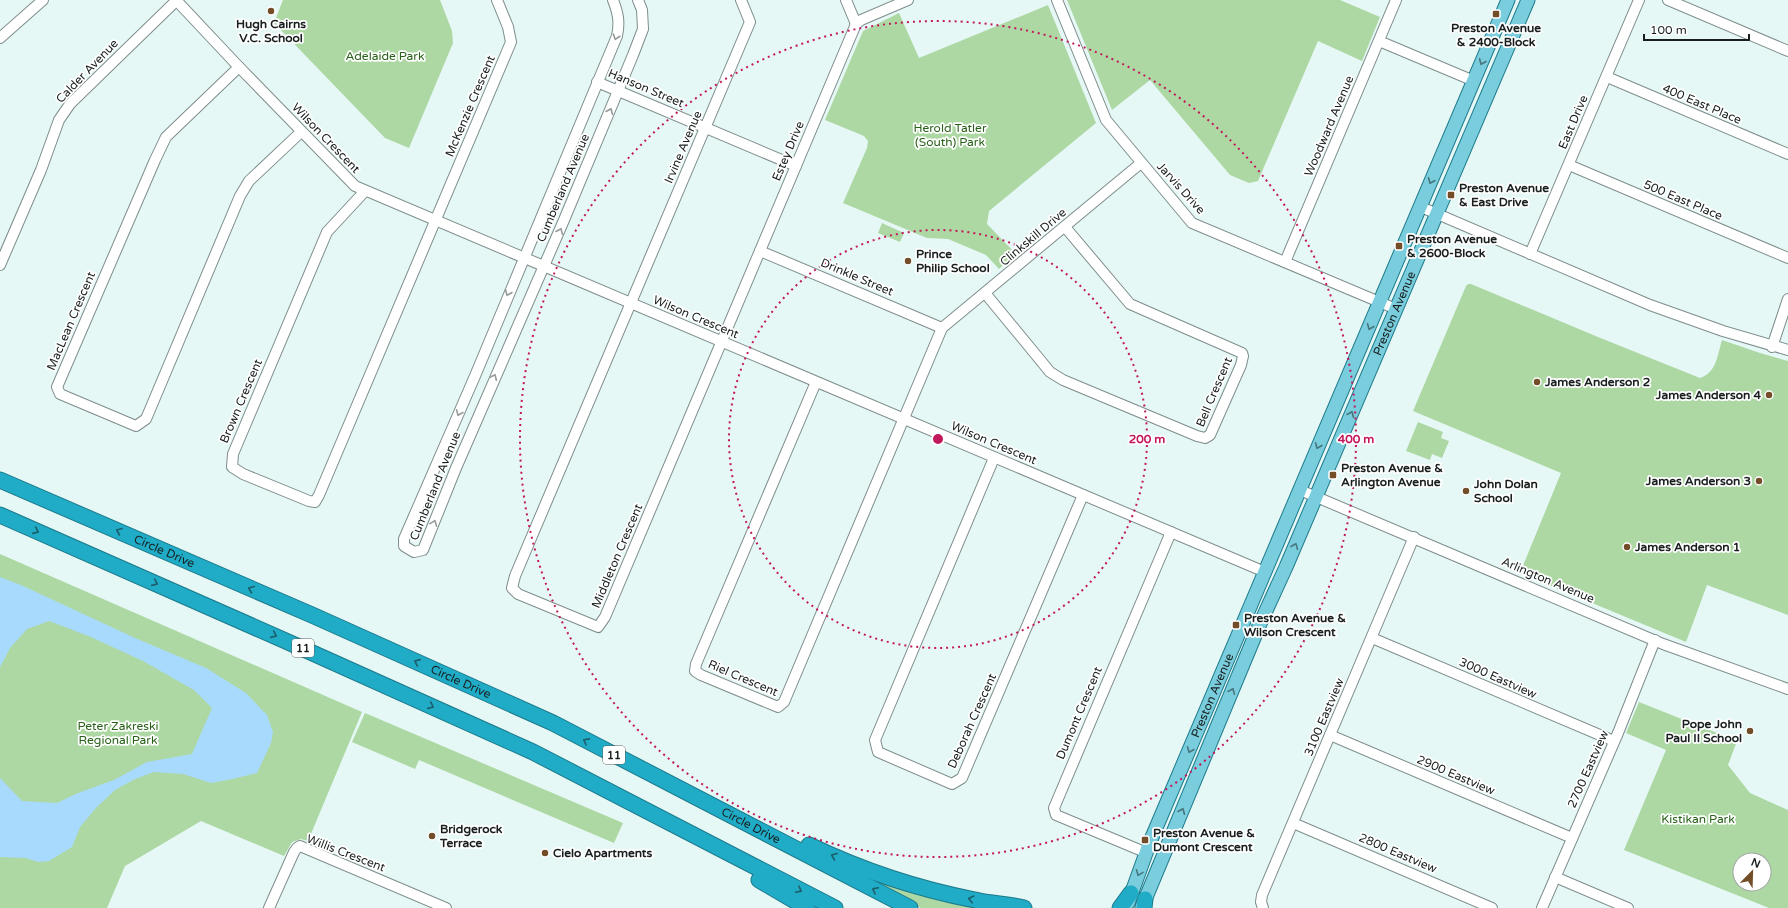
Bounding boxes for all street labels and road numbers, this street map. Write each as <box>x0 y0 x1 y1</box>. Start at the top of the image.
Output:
street label: Calder Avenue <box>53 36 121 106</box>
street label: McKenzie Crescent <box>442 53 498 159</box>
street label: Hanson Street <box>606 66 686 110</box>
street label: Woodward Avenue <box>1301 73 1357 178</box>
street label: 400 East Place <box>1660 81 1744 127</box>
street label: East Drive <box>1555 93 1591 151</box>
street label: Wilson Crescent <box>289 100 363 176</box>
street label: Irvine Avenue <box>661 108 705 185</box>
street label: Estey Drive <box>769 119 807 183</box>
street label: Cumberland Avenue <box>534 132 592 244</box>
street label: Jarvis Drive <box>1154 159 1208 217</box>
street label: 500 East Place <box>1641 177 1725 223</box>
street label: Clinkskill Drive <box>997 205 1069 269</box>
street label: Drinkle Street <box>819 255 896 299</box>
street label: MacLean Crescent <box>44 269 98 372</box>
street label: Preston Avenue <box>1370 269 1418 358</box>
street label: Wilson Crescent <box>651 293 741 341</box>
street label: Bell Crescent <box>1193 355 1235 429</box>
street label: Brown Crescent <box>217 357 265 445</box>
street label: Wilson Crescent <box>949 419 1039 467</box>
street label: Cumberland Avenue <box>407 429 463 542</box>
street label: Middleton Crescent <box>589 501 645 610</box>
street label: Circle Drive <box>132 532 197 570</box>
street label: Arlington Avenue <box>1499 554 1597 606</box>
road number: 11 <box>292 639 314 657</box>
street label: Preston Avenue <box>1188 651 1236 740</box>
street label: 3000 Eastview <box>1457 655 1539 702</box>
street label: Riel Crescent <box>706 657 780 699</box>
street label: Circle Drive <box>428 662 493 701</box>
street label: Dumont Crescent <box>1053 664 1105 762</box>
street label: Deborah Crescent <box>945 671 999 771</box>
street label: 3100 Eastview <box>1301 675 1347 758</box>
street label: 2700 Eastview <box>1565 728 1612 810</box>
road number: 11 <box>603 746 625 764</box>
street label: 2900 Eastview <box>1415 752 1498 798</box>
street label: Circle Drive <box>719 804 783 847</box>
street label: 2800 Eastview <box>1357 830 1440 876</box>
street label: Willis Crescent <box>305 832 388 875</box>

